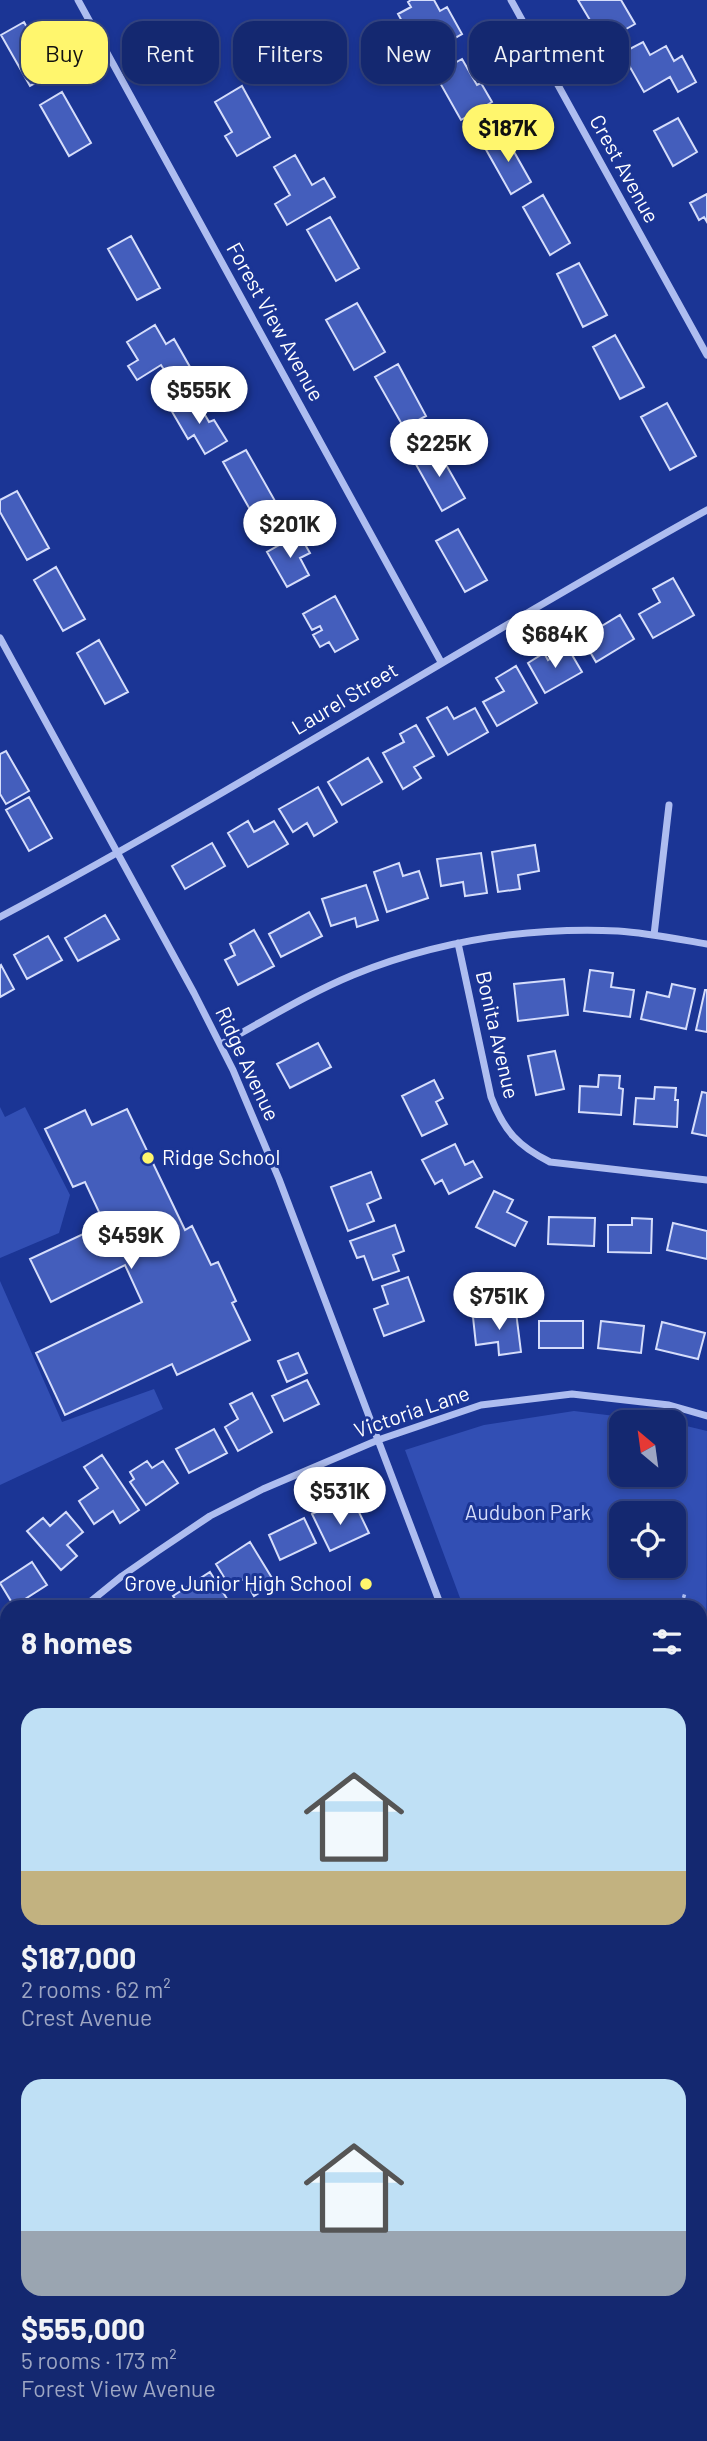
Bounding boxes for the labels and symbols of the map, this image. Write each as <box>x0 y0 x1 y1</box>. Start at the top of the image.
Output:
pin: $187K <box>459 104 557 164</box>
street label: Crest Avenue <box>585 110 665 227</box>
street label: Forest View Avenue <box>222 237 330 405</box>
pin: $555K <box>150 366 248 426</box>
pin: $225K <box>390 420 488 479</box>
pin: $201K <box>241 500 339 560</box>
pin: $684K <box>506 610 604 670</box>
street label: Laurel Street <box>287 656 402 739</box>
street label: Bonita Avenue <box>472 968 525 1101</box>
street label: Ridge Avenue <box>211 1002 286 1124</box>
place label: Ridge School <box>162 1144 280 1169</box>
marker: Ridge School <box>140 1150 156 1166</box>
pin: $459K <box>82 1212 180 1271</box>
pin: $751K <box>450 1272 548 1332</box>
street label: Victoria Lane <box>351 1379 472 1442</box>
north arrow <box>609 1410 686 1488</box>
pin: $531K <box>291 1468 389 1527</box>
park label: Audubon Park <box>465 1499 591 1524</box>
place label: Grove Junior High School <box>124 1570 352 1595</box>
marker: Grove Junior High School <box>358 1576 374 1592</box>

